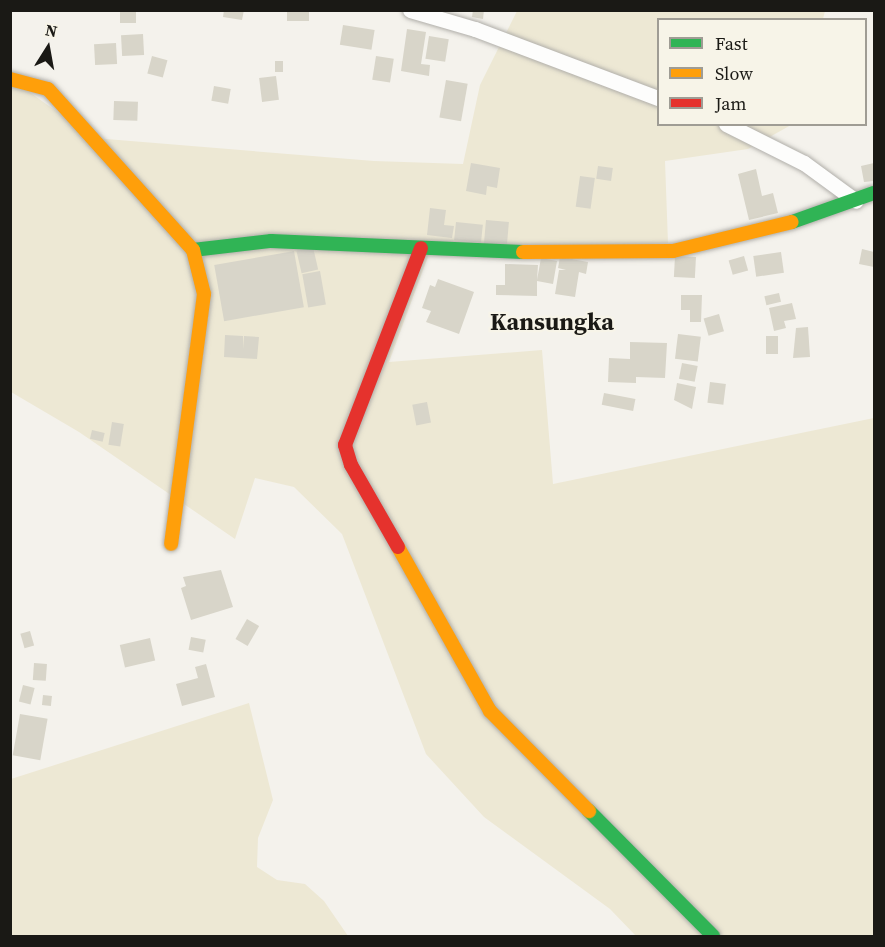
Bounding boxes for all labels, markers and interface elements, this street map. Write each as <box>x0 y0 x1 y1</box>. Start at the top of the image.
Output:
north arrow <box>18 18 78 78</box>
text: N <box>44 18 59 42</box>
legend <box>657 18 867 126</box>
text: Fast <box>715 31 748 56</box>
text: Slow <box>715 61 753 86</box>
text: Jam <box>715 91 747 116</box>
district label: Kansungka <box>490 308 614 336</box>

